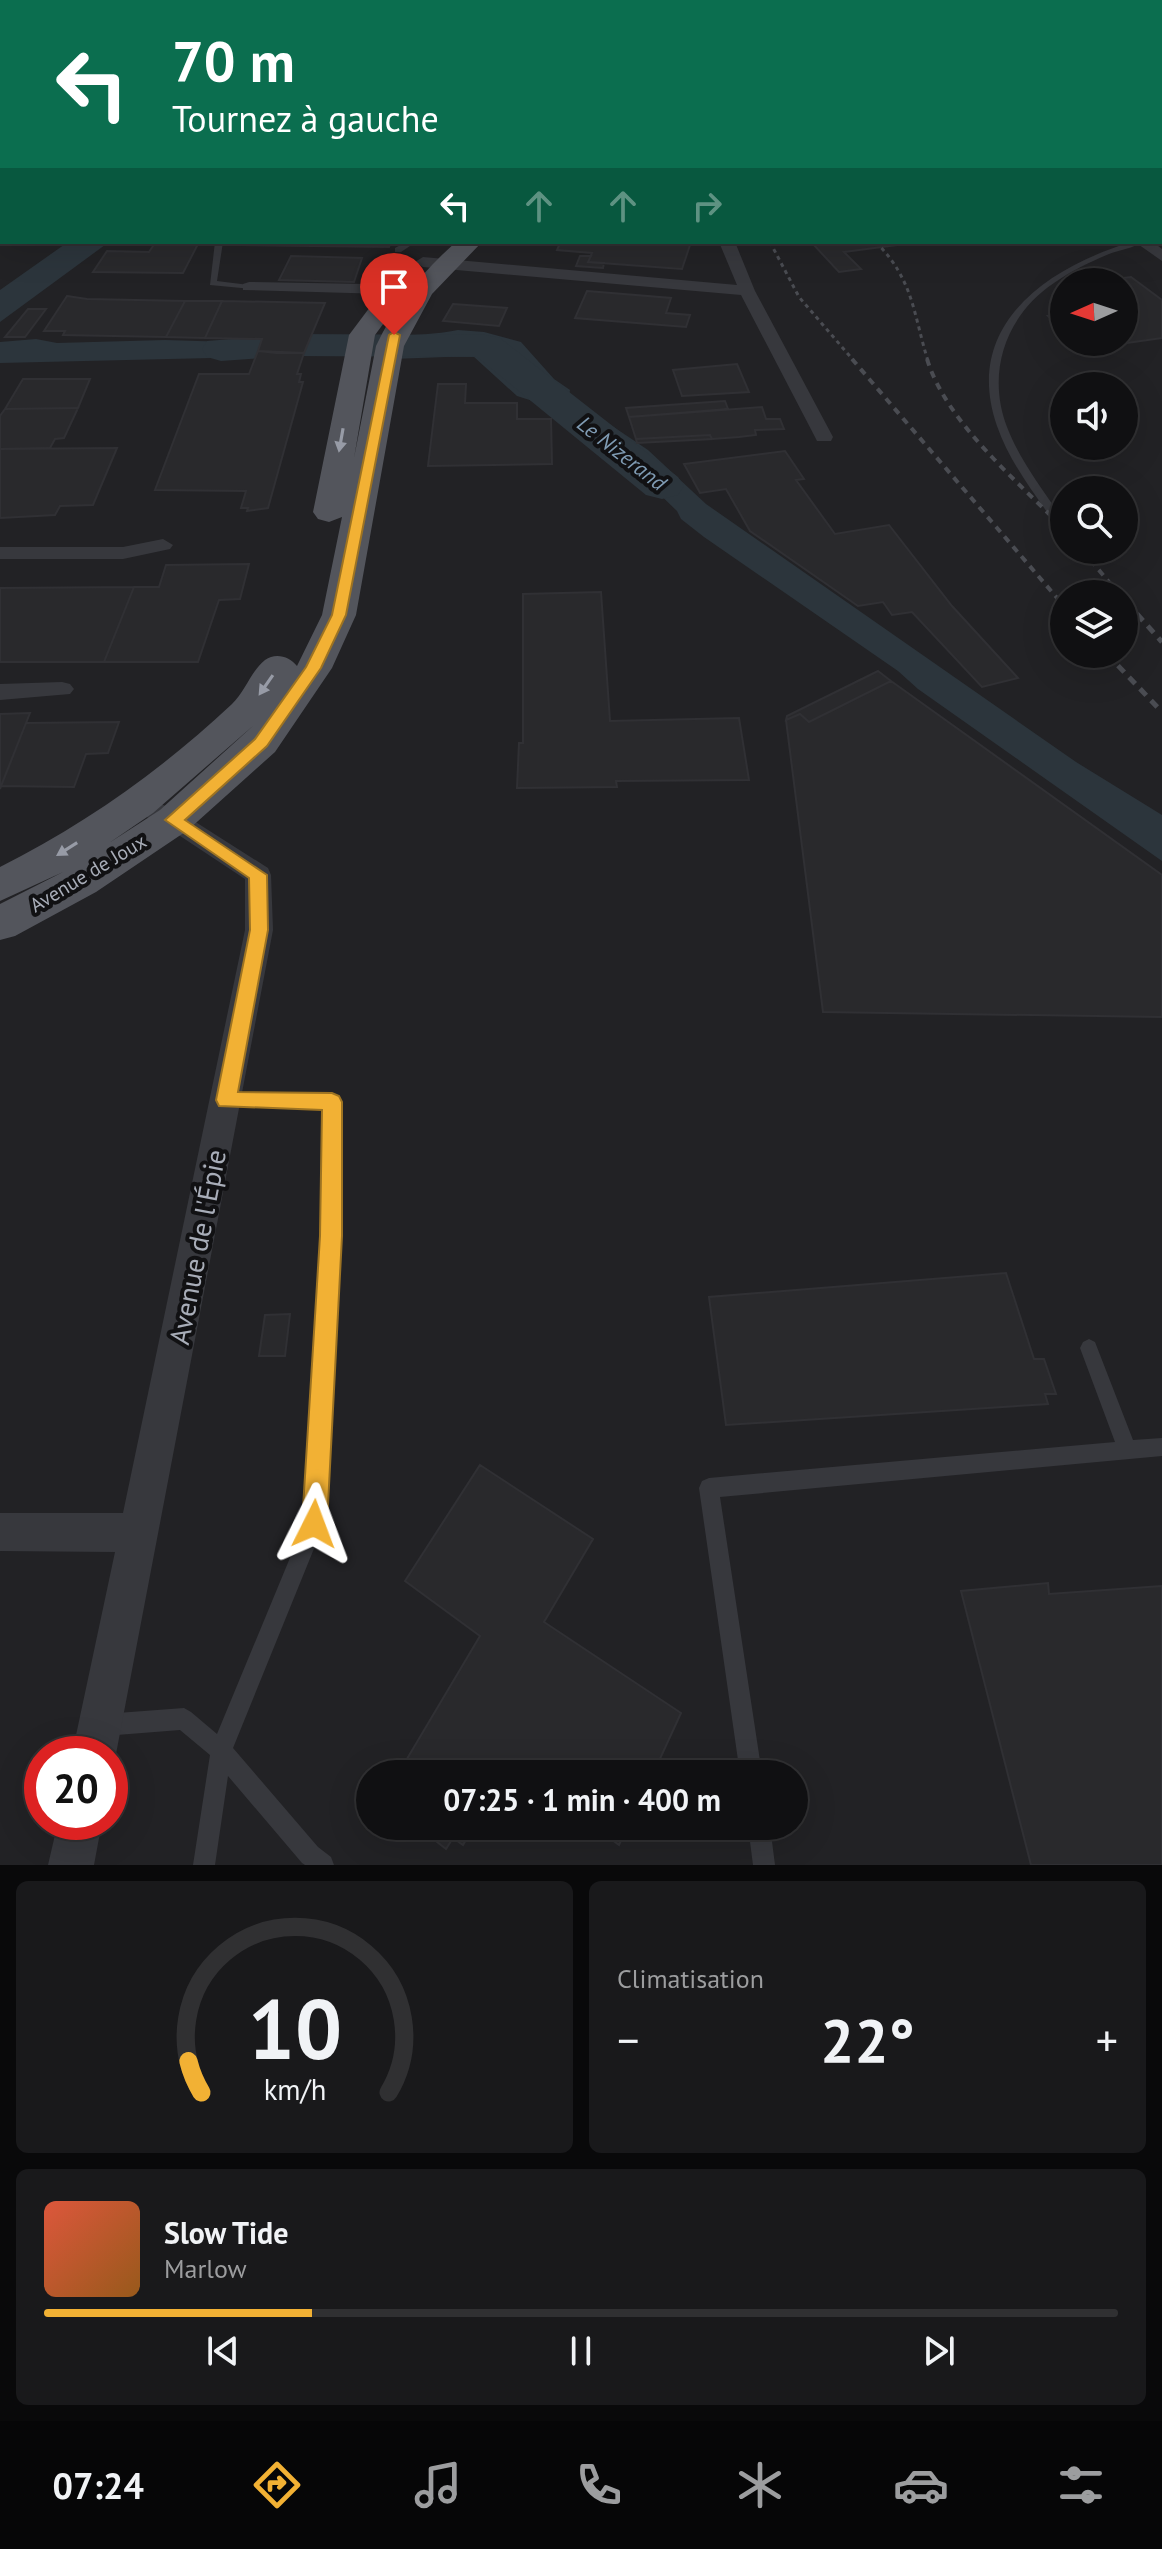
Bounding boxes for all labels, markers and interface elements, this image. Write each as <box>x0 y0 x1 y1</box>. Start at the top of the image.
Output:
text: 70 m <box>172 25 295 97</box>
icon: left <box>40 32 144 136</box>
text: Tournez à gauche <box>172 95 439 142</box>
icon: left <box>433 184 477 228</box>
icon: ahead <box>517 184 561 228</box>
icon: ahead <box>601 184 645 228</box>
icon: right <box>685 184 729 228</box>
pin <box>360 253 428 335</box>
icon: arrive <box>372 265 416 309</box>
north arrow <box>1050 268 1138 356</box>
map controls <box>1050 268 1138 668</box>
button: sound <box>1050 372 1138 460</box>
water label: Le Nizerand <box>572 409 673 497</box>
one-way arrow <box>335 428 347 453</box>
button: search <box>1050 476 1138 564</box>
button: layers <box>1050 580 1138 668</box>
one-way arrow <box>259 674 274 695</box>
street label: Avenue de Joux <box>25 828 151 918</box>
one-way arrow <box>56 842 78 856</box>
street label: Avenue de l'Épie <box>160 1146 234 1348</box>
position arrow <box>272 1482 356 1566</box>
speed limit sign: 20 <box>24 1736 128 1840</box>
text: 07:25 · 1 min · 400 m <box>443 1780 721 1819</box>
text: Climatisation <box>617 1962 764 1995</box>
text: 10 <box>247 1974 342 2082</box>
text: 22° <box>820 2001 915 2079</box>
text: − <box>617 2011 639 2068</box>
text: + <box>1096 2011 1118 2068</box>
text: km/h <box>263 2071 326 2108</box>
text: Slow Tide <box>164 2213 289 2252</box>
text: Marlow <box>164 2252 247 2285</box>
icon: previous <box>201 2329 245 2373</box>
icon: pause <box>559 2329 603 2373</box>
icon: next <box>917 2329 961 2373</box>
icon: directions <box>249 2457 305 2513</box>
icon: music <box>410 2457 466 2513</box>
icon: phone <box>571 2457 627 2513</box>
icon: climate <box>732 2457 788 2513</box>
icon: car <box>893 2457 949 2513</box>
icon: filters <box>1053 2457 1109 2513</box>
text: 07:24 <box>52 2462 144 2509</box>

